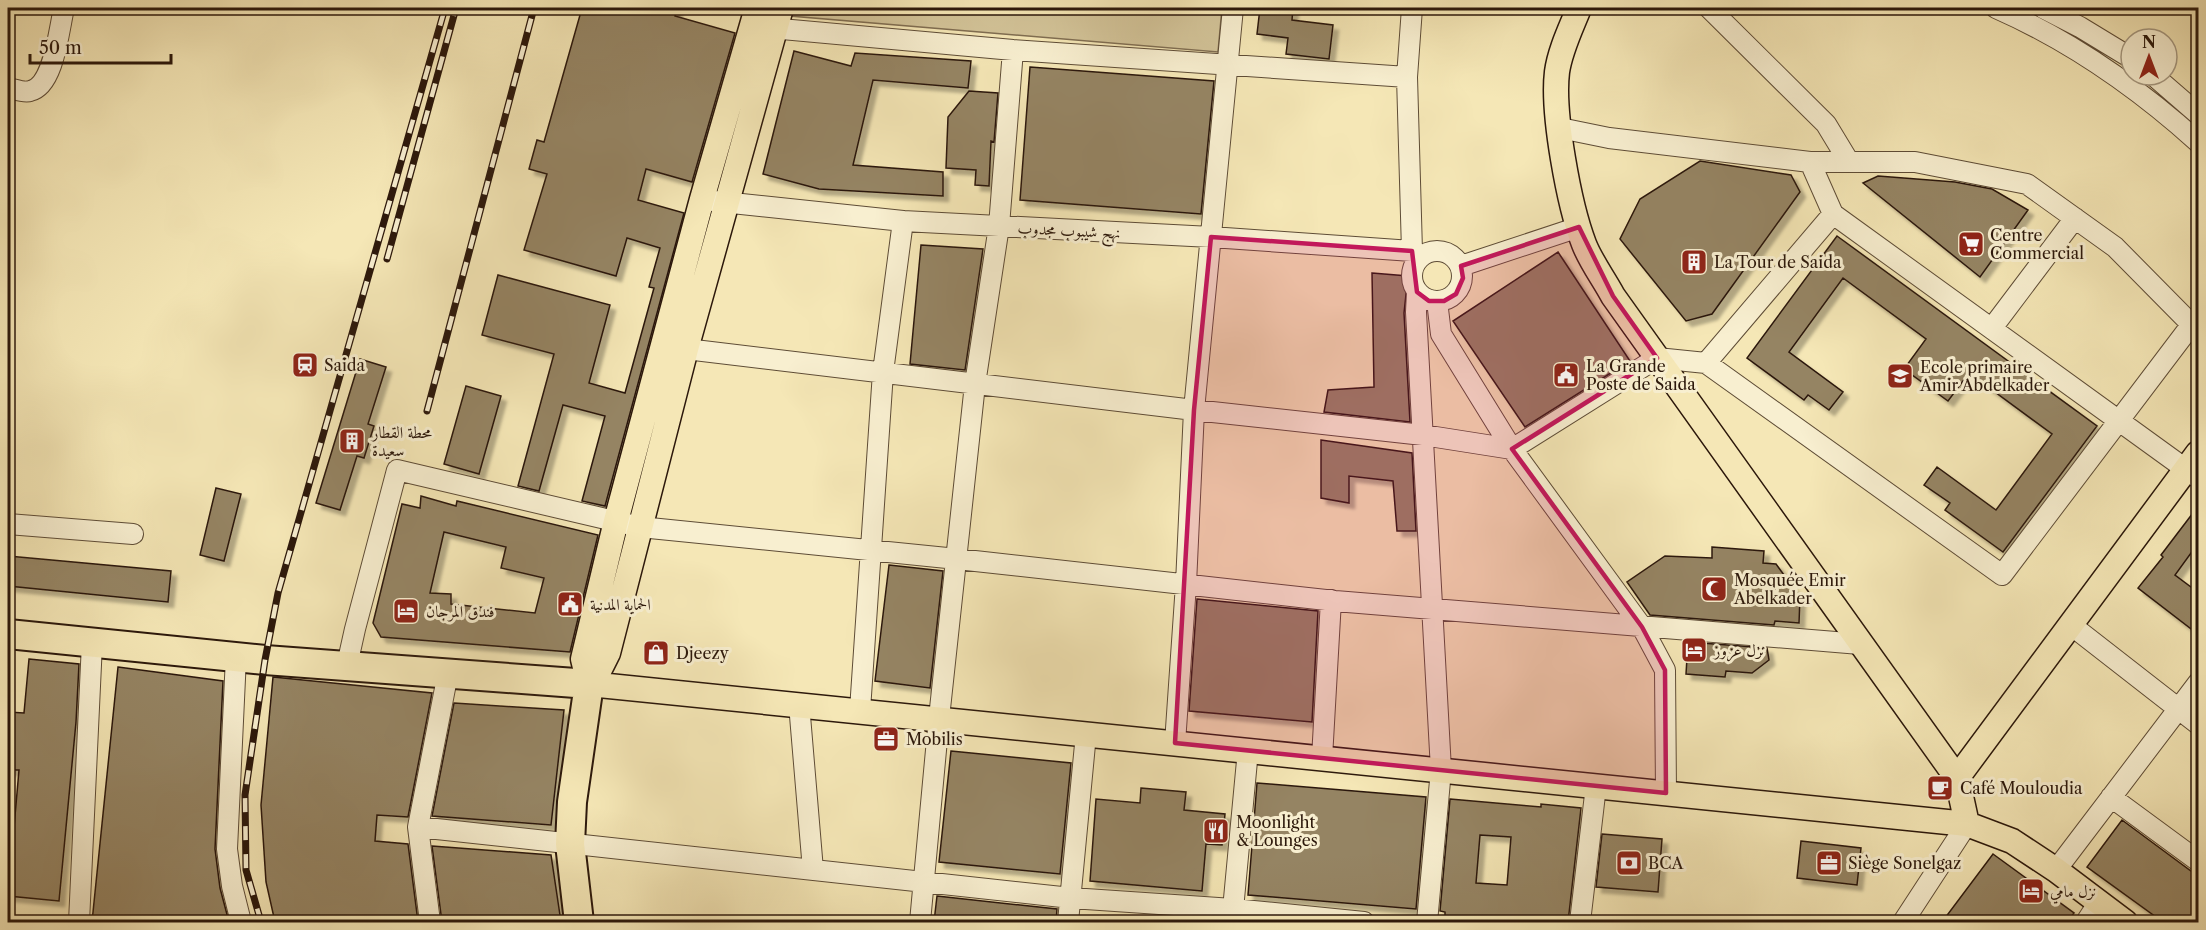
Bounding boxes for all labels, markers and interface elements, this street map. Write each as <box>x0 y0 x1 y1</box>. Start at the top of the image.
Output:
scale bar <box>30 27 171 65</box>
north arrow <box>2119 27 2179 87</box>
text: N <box>2142 32 2156 52</box>
text: 50 m <box>39 37 82 59</box>
street label: نهج شيبوب مجدوب <box>1017 217 1121 248</box>
place label: Centre Commercial <box>1990 225 2084 263</box>
supermarket icon: Centre Commercial <box>1956 229 1986 259</box>
building icon: La Tour de Saida <box>1679 247 1709 277</box>
place label: La Tour de Saida <box>1714 252 1842 272</box>
station icon: Saida <box>290 350 320 380</box>
place label: Saida <box>324 355 366 375</box>
place label: La Grande Poste de Saida <box>1586 356 1696 394</box>
place label: Ecole primaire Amir Abdelkader <box>1919 357 2050 395</box>
public building icon: La Grande Poste de Saida <box>1551 360 1581 390</box>
school or university icon: Ecole primaire Amir Abdelkader <box>1885 361 1915 391</box>
place label: محطة القطار سعيدة <box>370 422 432 460</box>
building icon: محطة القطار سعيدة <box>337 426 367 456</box>
place label: Mosquée Emir Abelkader <box>1733 570 1846 608</box>
mosque icon: Mosquée Emir Abelkader <box>1699 574 1729 604</box>
public building icon: الحماية المدنية <box>555 589 585 619</box>
place label: الحماية المدنية <box>590 594 651 615</box>
hotel icon: فندق المرجان <box>391 596 421 626</box>
place label: فندق المرجان <box>426 601 495 622</box>
hotel icon: نزل عزوز <box>1679 635 1709 665</box>
shop icon: Djeezy <box>641 638 671 668</box>
place label: نزل عزوز <box>1712 640 1765 662</box>
place label: Djeezy <box>676 643 730 663</box>
office icon: Mobilis <box>871 724 901 754</box>
place label: Mobilis <box>906 729 963 749</box>
cafe icon: Café Mouloudia <box>1925 773 1955 803</box>
place label: Café Mouloudia <box>1960 778 2083 798</box>
place label: Moonlight & Lounges <box>1236 812 1318 850</box>
restaurant icon: Moonlight & Lounges <box>1201 816 1231 846</box>
bank icon: BCA <box>1614 848 1644 878</box>
office icon: Siège Sonelgaz <box>1814 848 1844 878</box>
place label: BCA <box>1648 853 1685 873</box>
place label: Siège Sonelgaz <box>1848 853 1961 873</box>
hotel icon: نزل مامي <box>2016 876 2046 906</box>
place label: نزل مامي <box>2050 881 2096 904</box>

